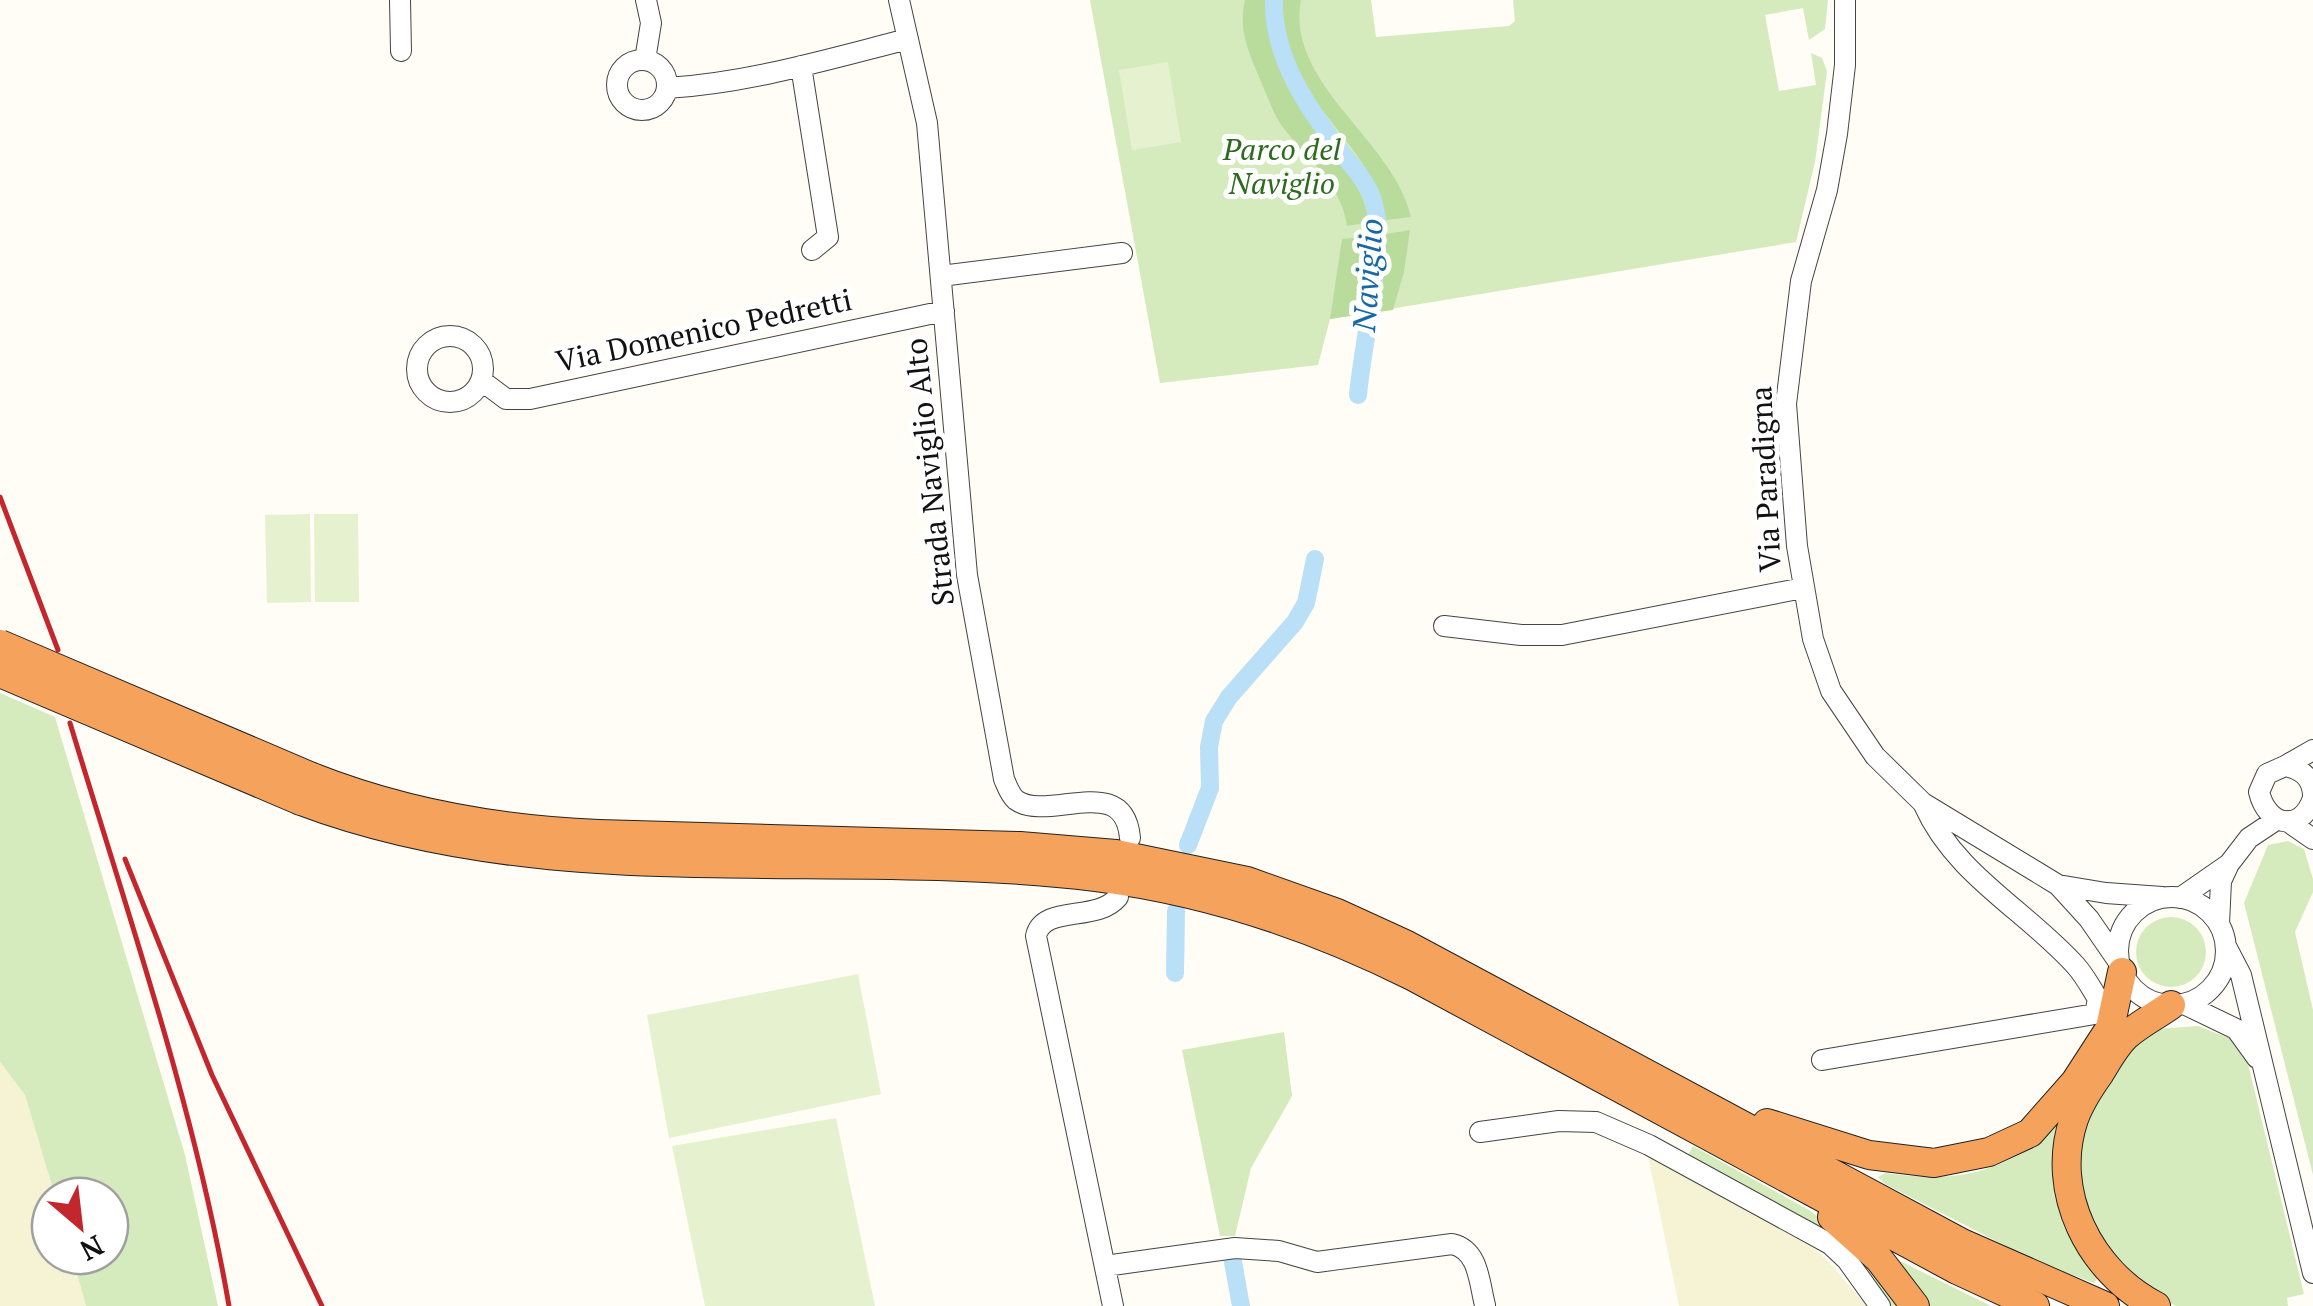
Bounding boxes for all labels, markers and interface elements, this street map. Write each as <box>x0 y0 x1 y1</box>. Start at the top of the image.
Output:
park label: Parco del Naviglio <box>1222 129 1342 203</box>
water label: Naviglio <box>1342 217 1392 334</box>
street label: Via Domenico Pedretti <box>552 279 855 381</box>
street label: Strada Naviglio Alto <box>895 336 963 608</box>
street label: Via Paradigna <box>1740 385 1790 573</box>
north arrow <box>30 1176 130 1276</box>
text: N <box>74 1227 110 1270</box>

